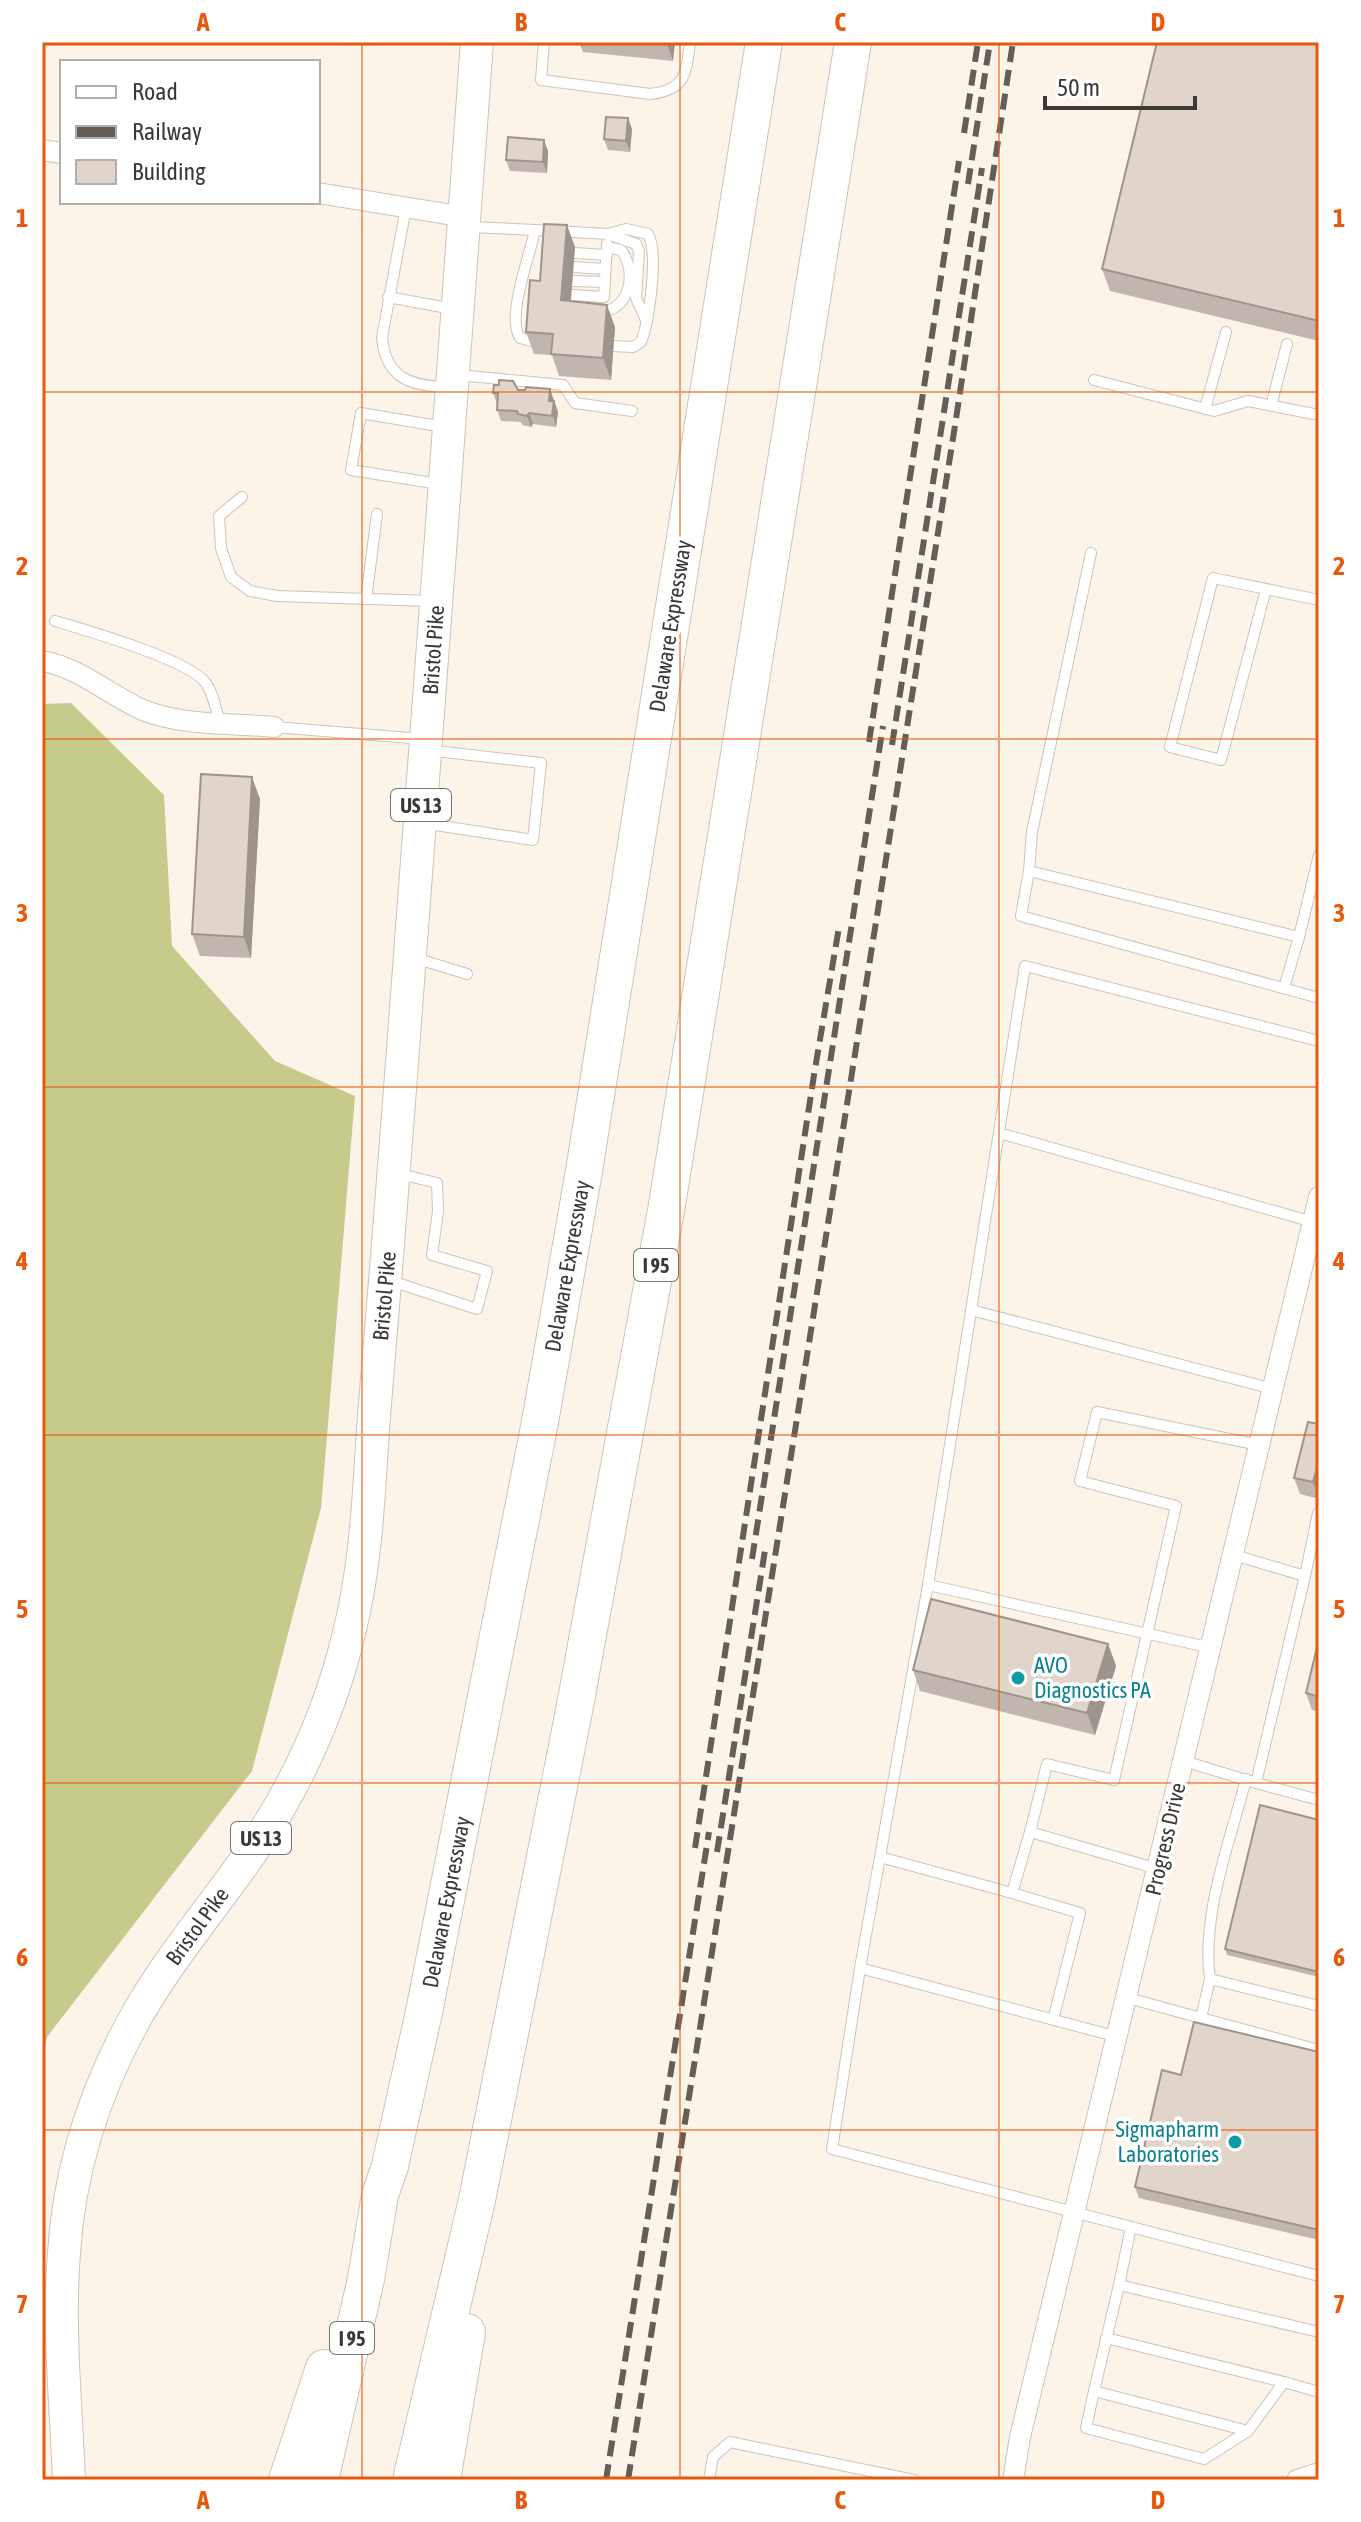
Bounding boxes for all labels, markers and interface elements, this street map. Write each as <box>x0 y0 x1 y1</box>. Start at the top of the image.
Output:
text: A <box>196 7 210 37</box>
text: B <box>515 7 528 37</box>
text: C <box>834 7 846 37</box>
text: D <box>1151 7 1165 37</box>
legend <box>60 60 320 204</box>
scale bar <box>1045 60 1195 110</box>
text: 50 m <box>1057 74 1100 101</box>
text: Road <box>132 78 178 105</box>
text: Railway <box>132 118 202 145</box>
text: Building <box>132 158 206 185</box>
text: 1 <box>16 203 28 233</box>
text: 1 <box>1333 203 1345 233</box>
street label: Delaware Expressway <box>644 538 696 714</box>
text: 2 <box>16 551 28 581</box>
text: 2 <box>1333 551 1345 581</box>
street label: Bristol Pike <box>417 604 449 696</box>
road number: US 13 <box>391 789 451 821</box>
text: 3 <box>16 898 28 928</box>
text: 3 <box>1333 898 1345 928</box>
street label: Delaware Expressway <box>539 1178 595 1354</box>
text: 4 <box>15 1246 28 1276</box>
text: 4 <box>1332 1246 1345 1276</box>
road number: I 95 <box>634 1249 678 1281</box>
street label: Bristol Pike <box>367 1250 401 1342</box>
text: 5 <box>16 1594 28 1624</box>
text: 5 <box>1333 1594 1345 1624</box>
place label: AVO Diagnostics PA <box>1034 1652 1151 1703</box>
marker: AVO Diagnostics PA <box>1009 1669 1027 1687</box>
street label: Progress Drive <box>1139 1780 1191 1898</box>
street label: Delaware Expressway <box>417 1814 475 1990</box>
road number: US 13 <box>231 1822 291 1854</box>
street label: Bristol Pike <box>160 1882 234 1970</box>
text: 6 <box>16 1942 28 1972</box>
text: 6 <box>1333 1942 1345 1972</box>
place label: Sigmapharm Laboratories <box>1116 2116 1219 2167</box>
marker: Sigmapharm Laboratories <box>1226 2133 1244 2151</box>
text: 7 <box>16 2289 28 2319</box>
text: 7 <box>1333 2289 1345 2319</box>
road number: I 95 <box>330 2322 374 2354</box>
text: A <box>196 2485 210 2515</box>
text: B <box>515 2485 528 2515</box>
text: C <box>834 2485 846 2515</box>
text: D <box>1151 2485 1165 2515</box>

